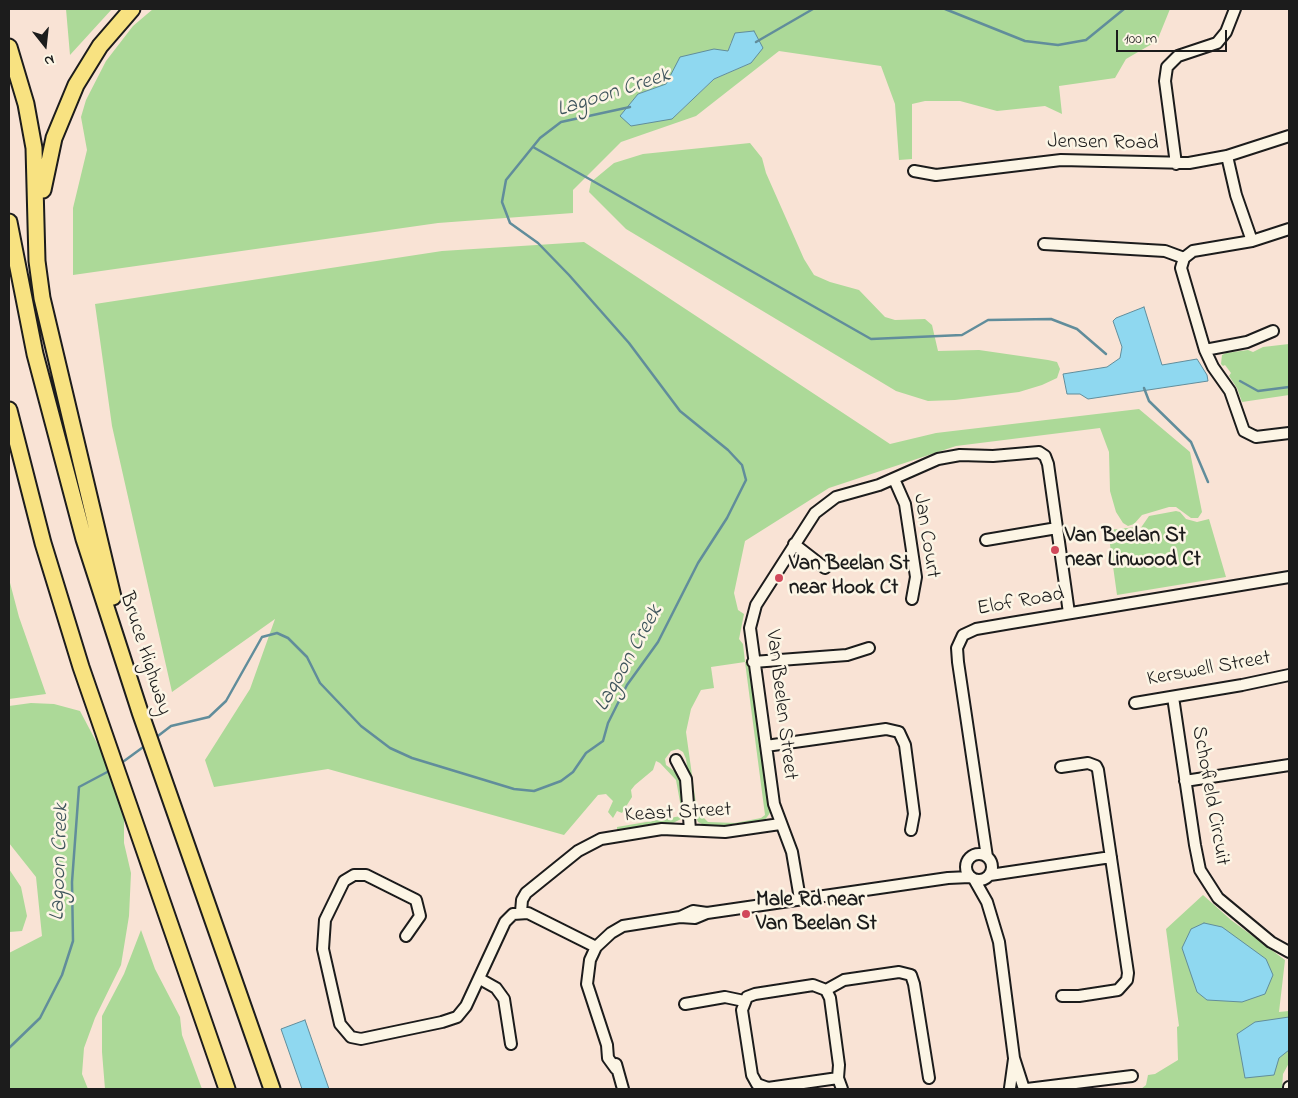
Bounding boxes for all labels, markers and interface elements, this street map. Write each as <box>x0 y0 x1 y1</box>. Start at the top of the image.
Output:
north arrow <box>20 20 70 70</box>
scale bar <box>1118 20 1229 52</box>
text: 100 m <box>1124 28 1157 50</box>
text: N <box>42 49 57 71</box>
water label: Lagoon Creek <box>554 63 674 125</box>
street label: Jensen Road <box>1047 130 1159 158</box>
street label: Jan Court <box>906 492 944 580</box>
place label: Van Beelan St near Linwood Ct <box>1065 525 1201 575</box>
marker: Van Beelan St near Linwood Ct <box>1049 544 1061 556</box>
place label: Van Beelan St near Hook Ct <box>789 553 910 603</box>
marker: Van Beelan St near Hook Ct <box>773 572 785 584</box>
street label: Elof Road <box>976 583 1066 623</box>
street label: Bruce Highway <box>112 589 176 719</box>
water label: Lagoon Creek <box>590 601 670 717</box>
street label: Van Beelen Street <box>758 628 802 782</box>
street label: Kerswell Street <box>1145 647 1273 693</box>
street label: Schofield Circuit <box>1184 724 1234 868</box>
street label: Keast Street <box>624 799 732 829</box>
water label: Lagoon Creek <box>46 803 76 921</box>
place label: Male Rd near Van Beelan St <box>756 889 877 939</box>
marker: Male Rd near Van Beelan St <box>740 908 752 920</box>

